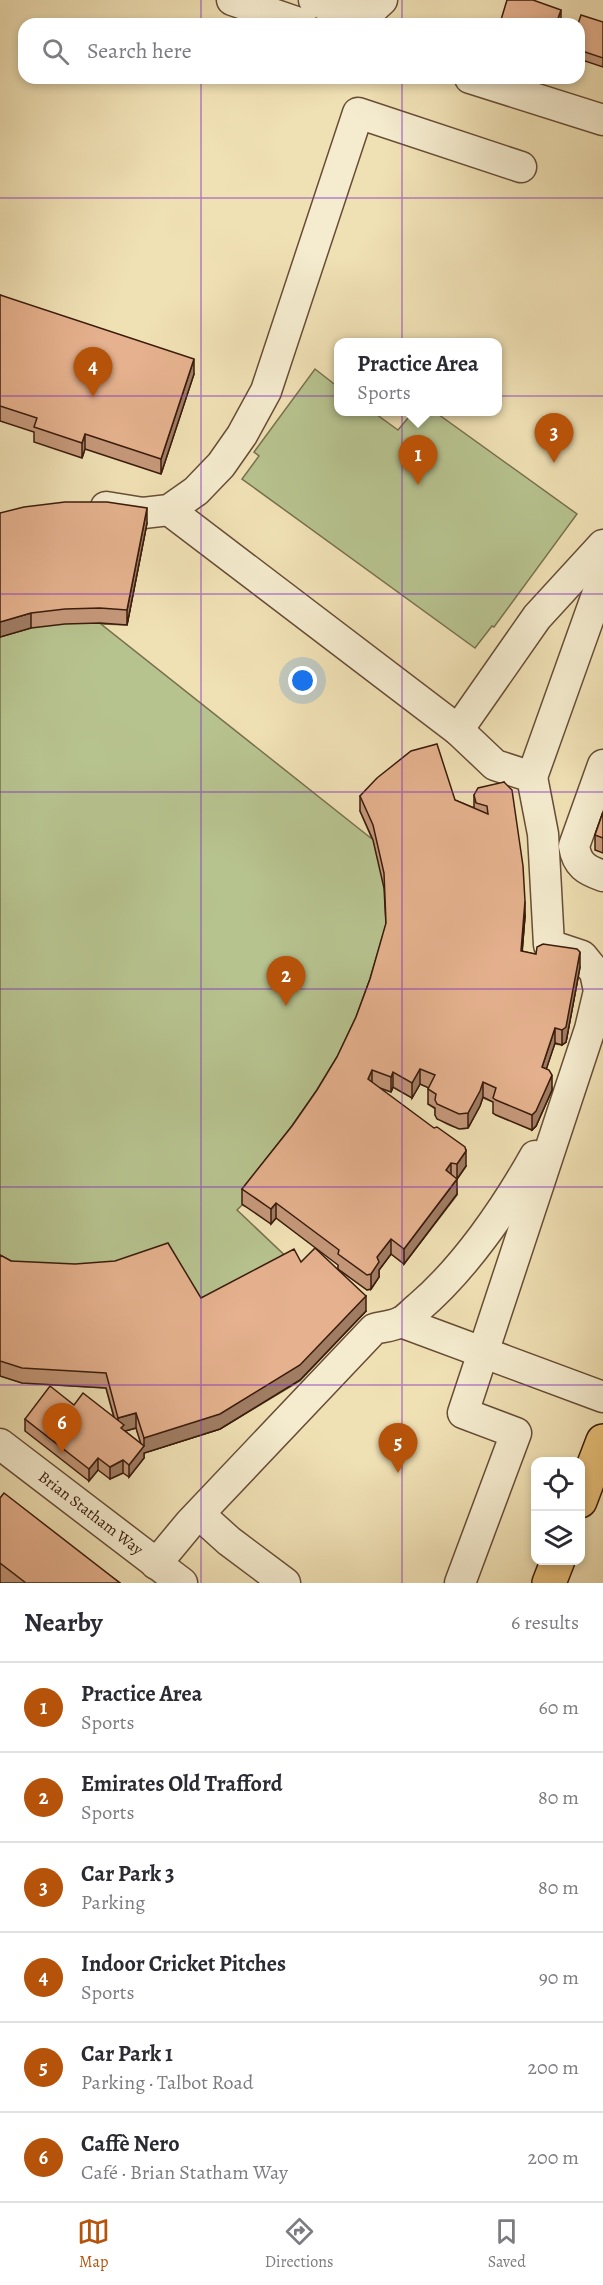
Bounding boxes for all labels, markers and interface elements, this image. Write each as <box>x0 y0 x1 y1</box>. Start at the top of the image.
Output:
search box <box>18 18 585 84</box>
icon: search <box>39 35 72 68</box>
text: Search here <box>87 36 192 66</box>
popup <box>334 338 502 416</box>
pin: 4 <box>74 348 112 397</box>
text: Practice Area <box>357 349 479 379</box>
text: Sports <box>357 379 411 406</box>
pin: 3 <box>534 414 574 463</box>
pin: 1 <box>398 436 438 485</box>
your location <box>288 666 317 695</box>
pin: 2 <box>266 956 306 1006</box>
pin: 6 <box>42 1404 82 1453</box>
pin: 5 <box>378 1424 418 1473</box>
map controls <box>531 1457 585 1565</box>
button: locate <box>531 1457 585 1511</box>
street label: Brian Statham Way <box>34 1466 148 1561</box>
button: layers <box>531 1511 585 1565</box>
text: Nearby <box>24 1605 103 1640</box>
text: 6 results <box>511 1609 579 1636</box>
text: Practice Area <box>81 1679 202 1709</box>
text: 1 <box>40 1694 47 1721</box>
text: 60 m <box>539 1694 579 1721</box>
text: Sports <box>81 1709 134 1736</box>
text: Emirates Old Trafford <box>81 1769 283 1799</box>
text: 2 <box>39 1784 48 1811</box>
text: 80 m <box>538 1784 579 1811</box>
text: Sports <box>81 1799 134 1826</box>
text: Car Park 3 <box>81 1859 174 1889</box>
text: 3 <box>39 1874 48 1901</box>
text: 80 m <box>538 1874 579 1901</box>
text: Parking <box>81 1889 145 1916</box>
text: Indoor Cricket Pitches <box>81 1949 286 1979</box>
text: 4 <box>39 1964 48 1991</box>
text: 90 m <box>539 1964 579 1991</box>
text: Sports <box>81 1979 134 2006</box>
text: Car Park 1 <box>81 2039 173 2069</box>
text: 5 <box>39 2054 48 2081</box>
text: 200 m <box>528 2054 579 2081</box>
text: Parking · Talbot Road <box>81 2069 253 2096</box>
text: Caffè Nero <box>81 2129 180 2159</box>
text: 6 <box>39 2144 48 2171</box>
text: 200 m <box>528 2144 579 2171</box>
text: Café · Brian Statham Way <box>81 2159 288 2186</box>
tab: Map <box>77 2215 110 2273</box>
tab: Directions <box>265 2215 333 2273</box>
tab: Saved <box>488 2215 526 2273</box>

